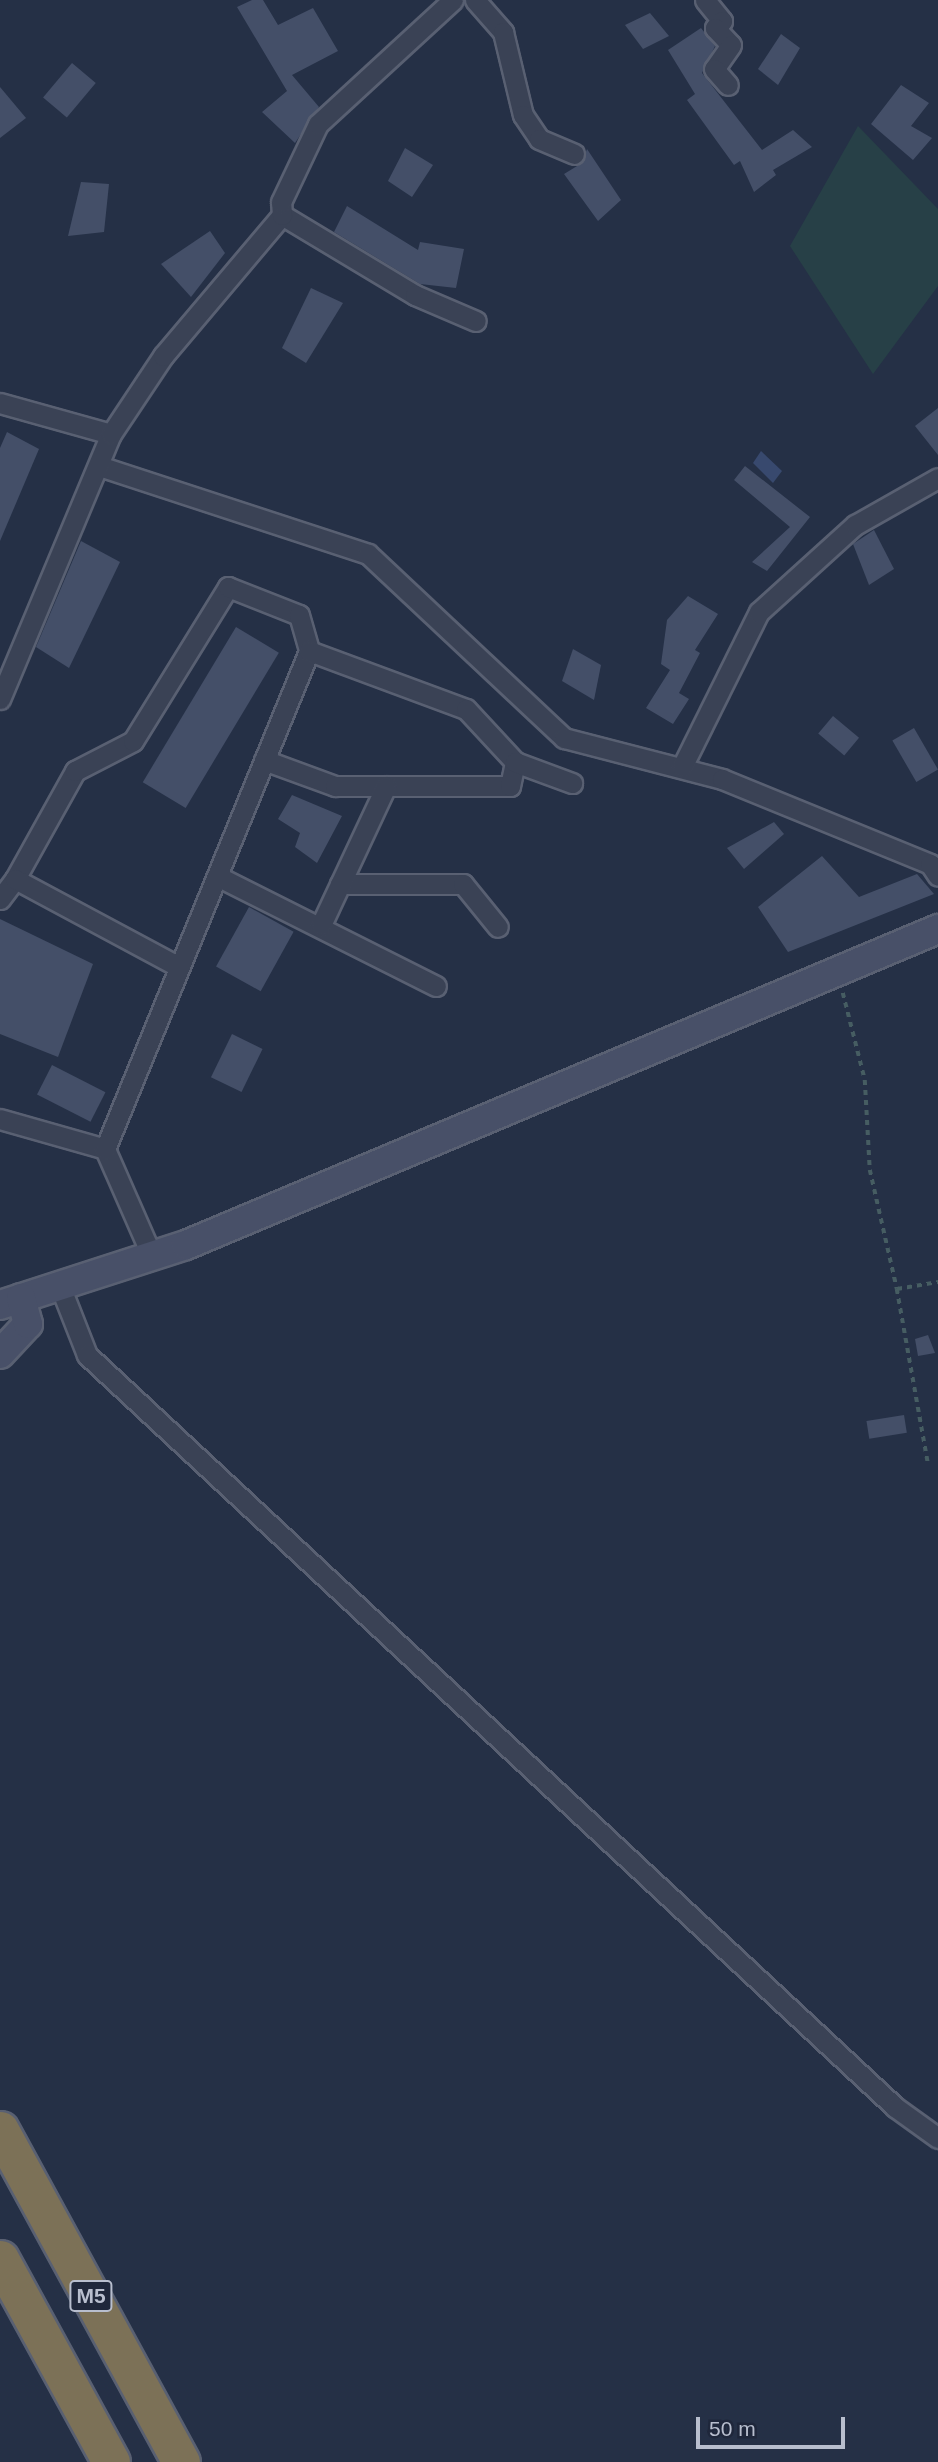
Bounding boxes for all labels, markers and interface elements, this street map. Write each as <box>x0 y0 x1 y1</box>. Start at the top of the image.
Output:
road number: M5 <box>68 2278 114 2314</box>
scale bar <box>700 2402 849 2446</box>
text: 50 m <box>709 2417 756 2440</box>

